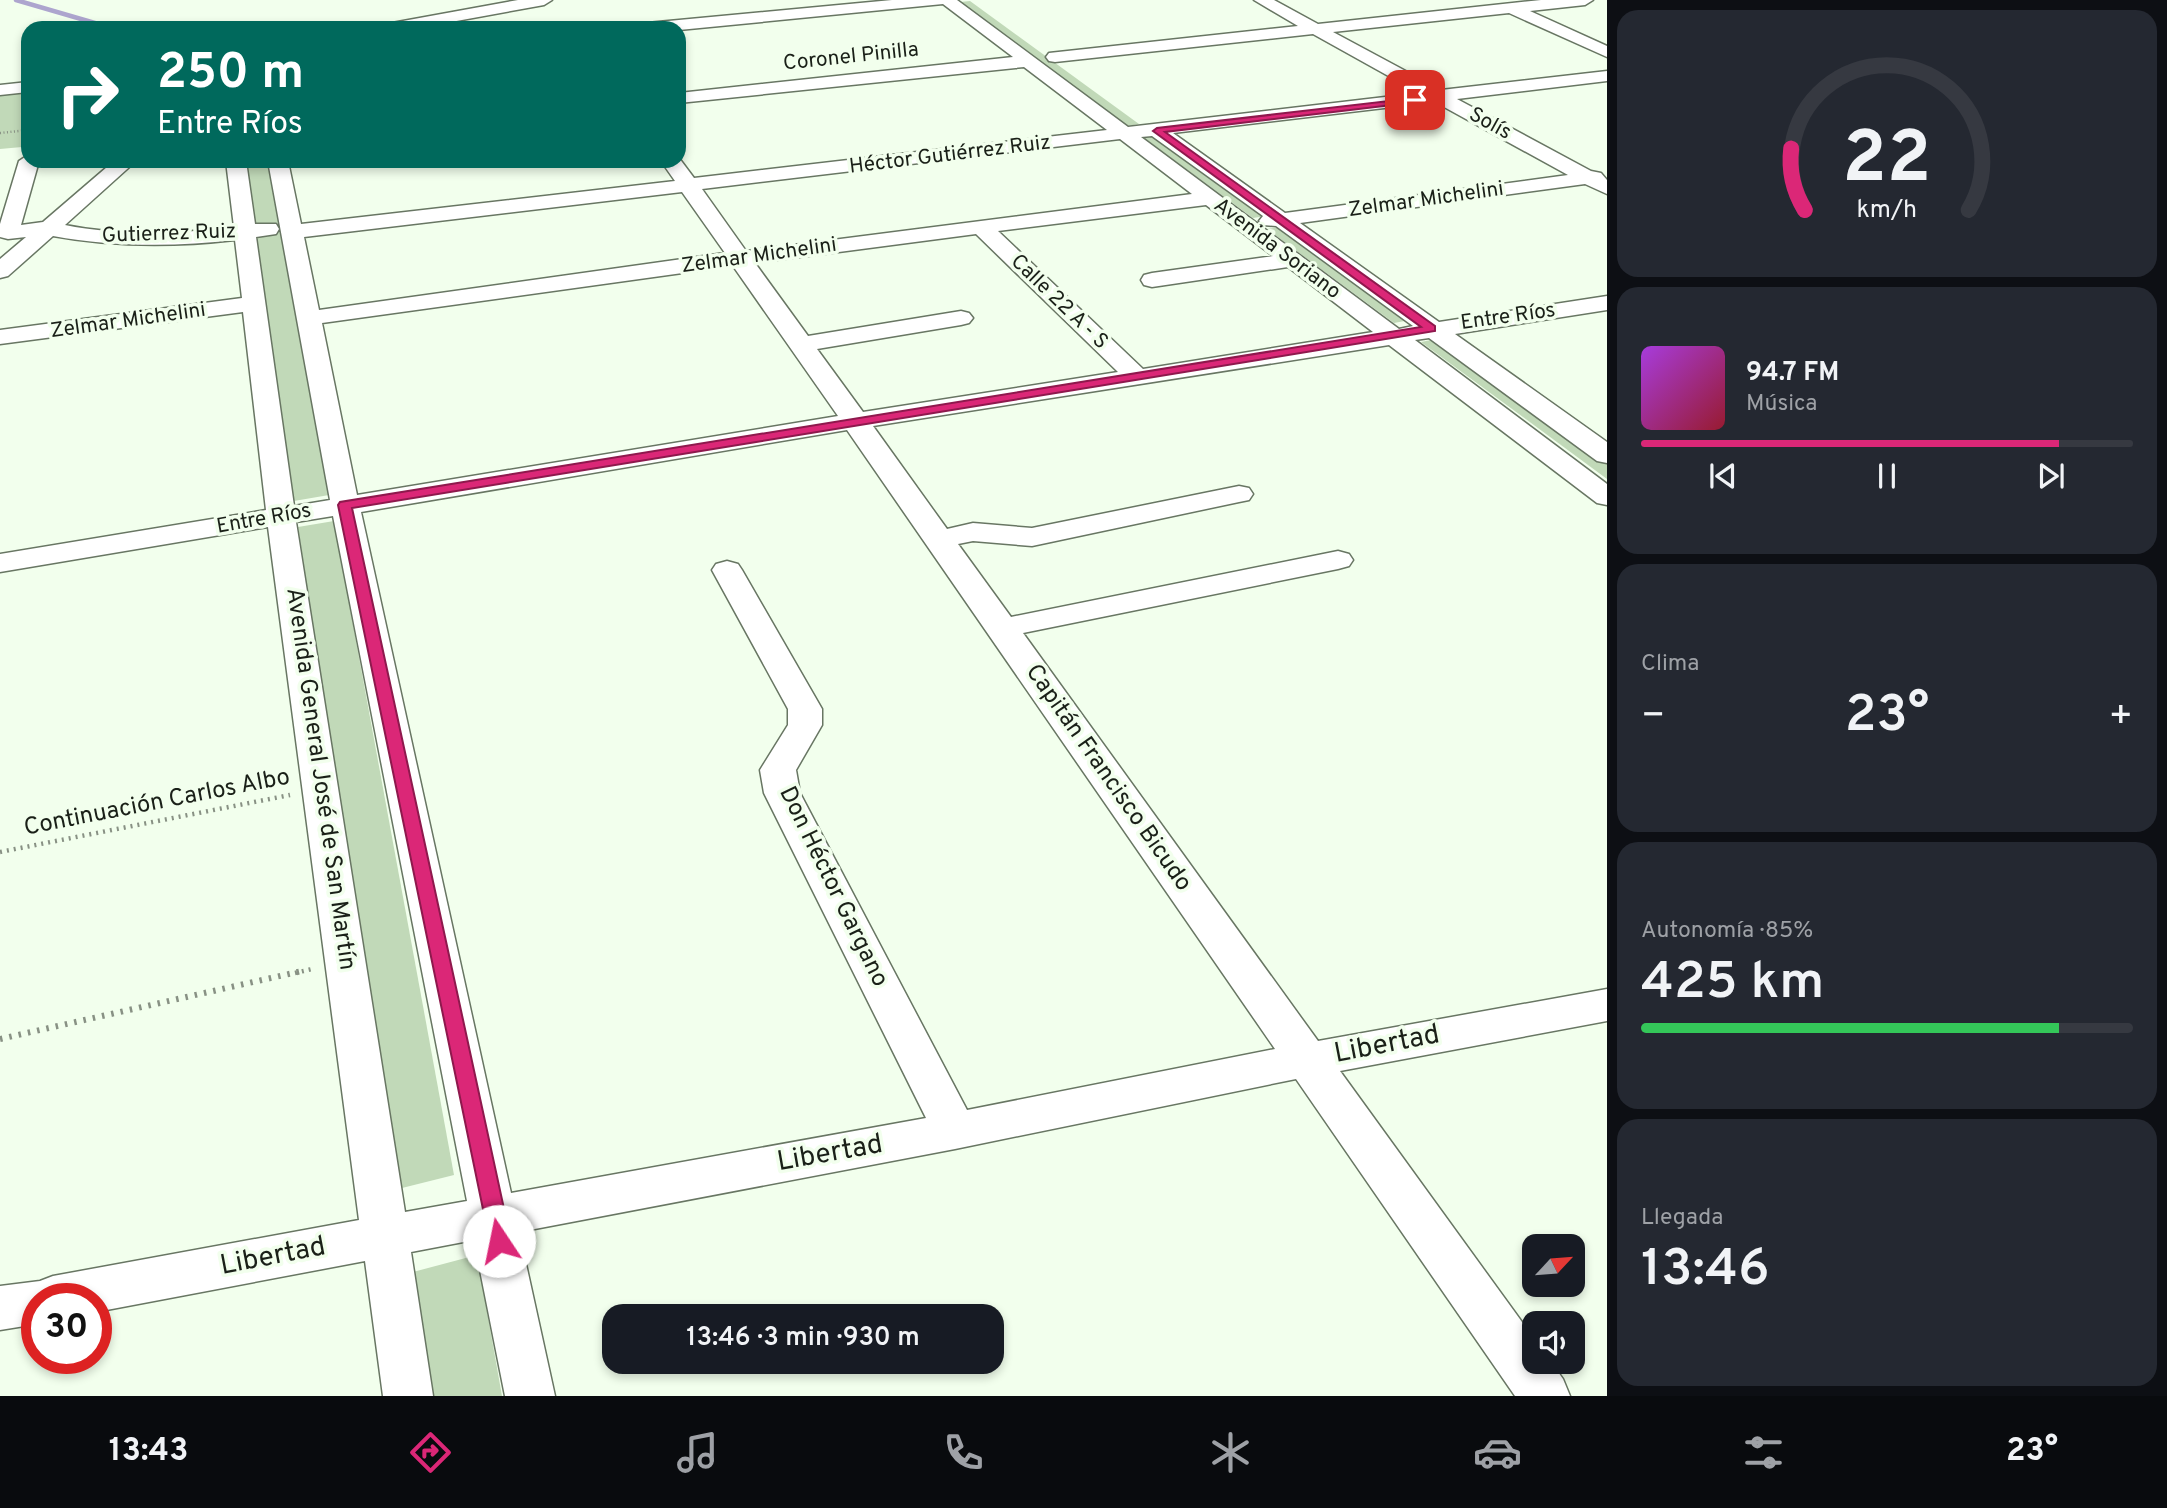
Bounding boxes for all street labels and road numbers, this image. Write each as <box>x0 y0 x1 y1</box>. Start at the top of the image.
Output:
street label: Coronel Pinilla <box>782 36 920 78</box>
street label: Solís <box>1464 101 1516 147</box>
street label: Héctor Gutiérrez Ruiz <box>848 129 1052 181</box>
street label: Zelmar Michelini <box>1347 176 1505 224</box>
street label: Avenida Soriano <box>1208 192 1346 306</box>
street label: Gutierrez Ruiz <box>101 218 237 250</box>
street label: Zelmar Michelini <box>680 232 838 280</box>
street label: Calle 22 A - S <box>1004 249 1114 355</box>
street label: Zelmar Michelini <box>49 297 207 345</box>
street label: Entre Ríos <box>1459 297 1557 337</box>
street label: Entre Ríos <box>215 497 313 541</box>
street label: Avenida General José de San Martín <box>278 586 362 972</box>
street label: Capitán Francisco Bicudo <box>1018 659 1198 897</box>
street label: Continuación Carlos Albo <box>21 762 293 844</box>
street label: Don Héctor Gargano <box>771 782 895 992</box>
street label: Libertad <box>1331 1017 1443 1073</box>
street label: Libertad <box>774 1127 886 1181</box>
street label: Libertad <box>217 1229 329 1285</box>

